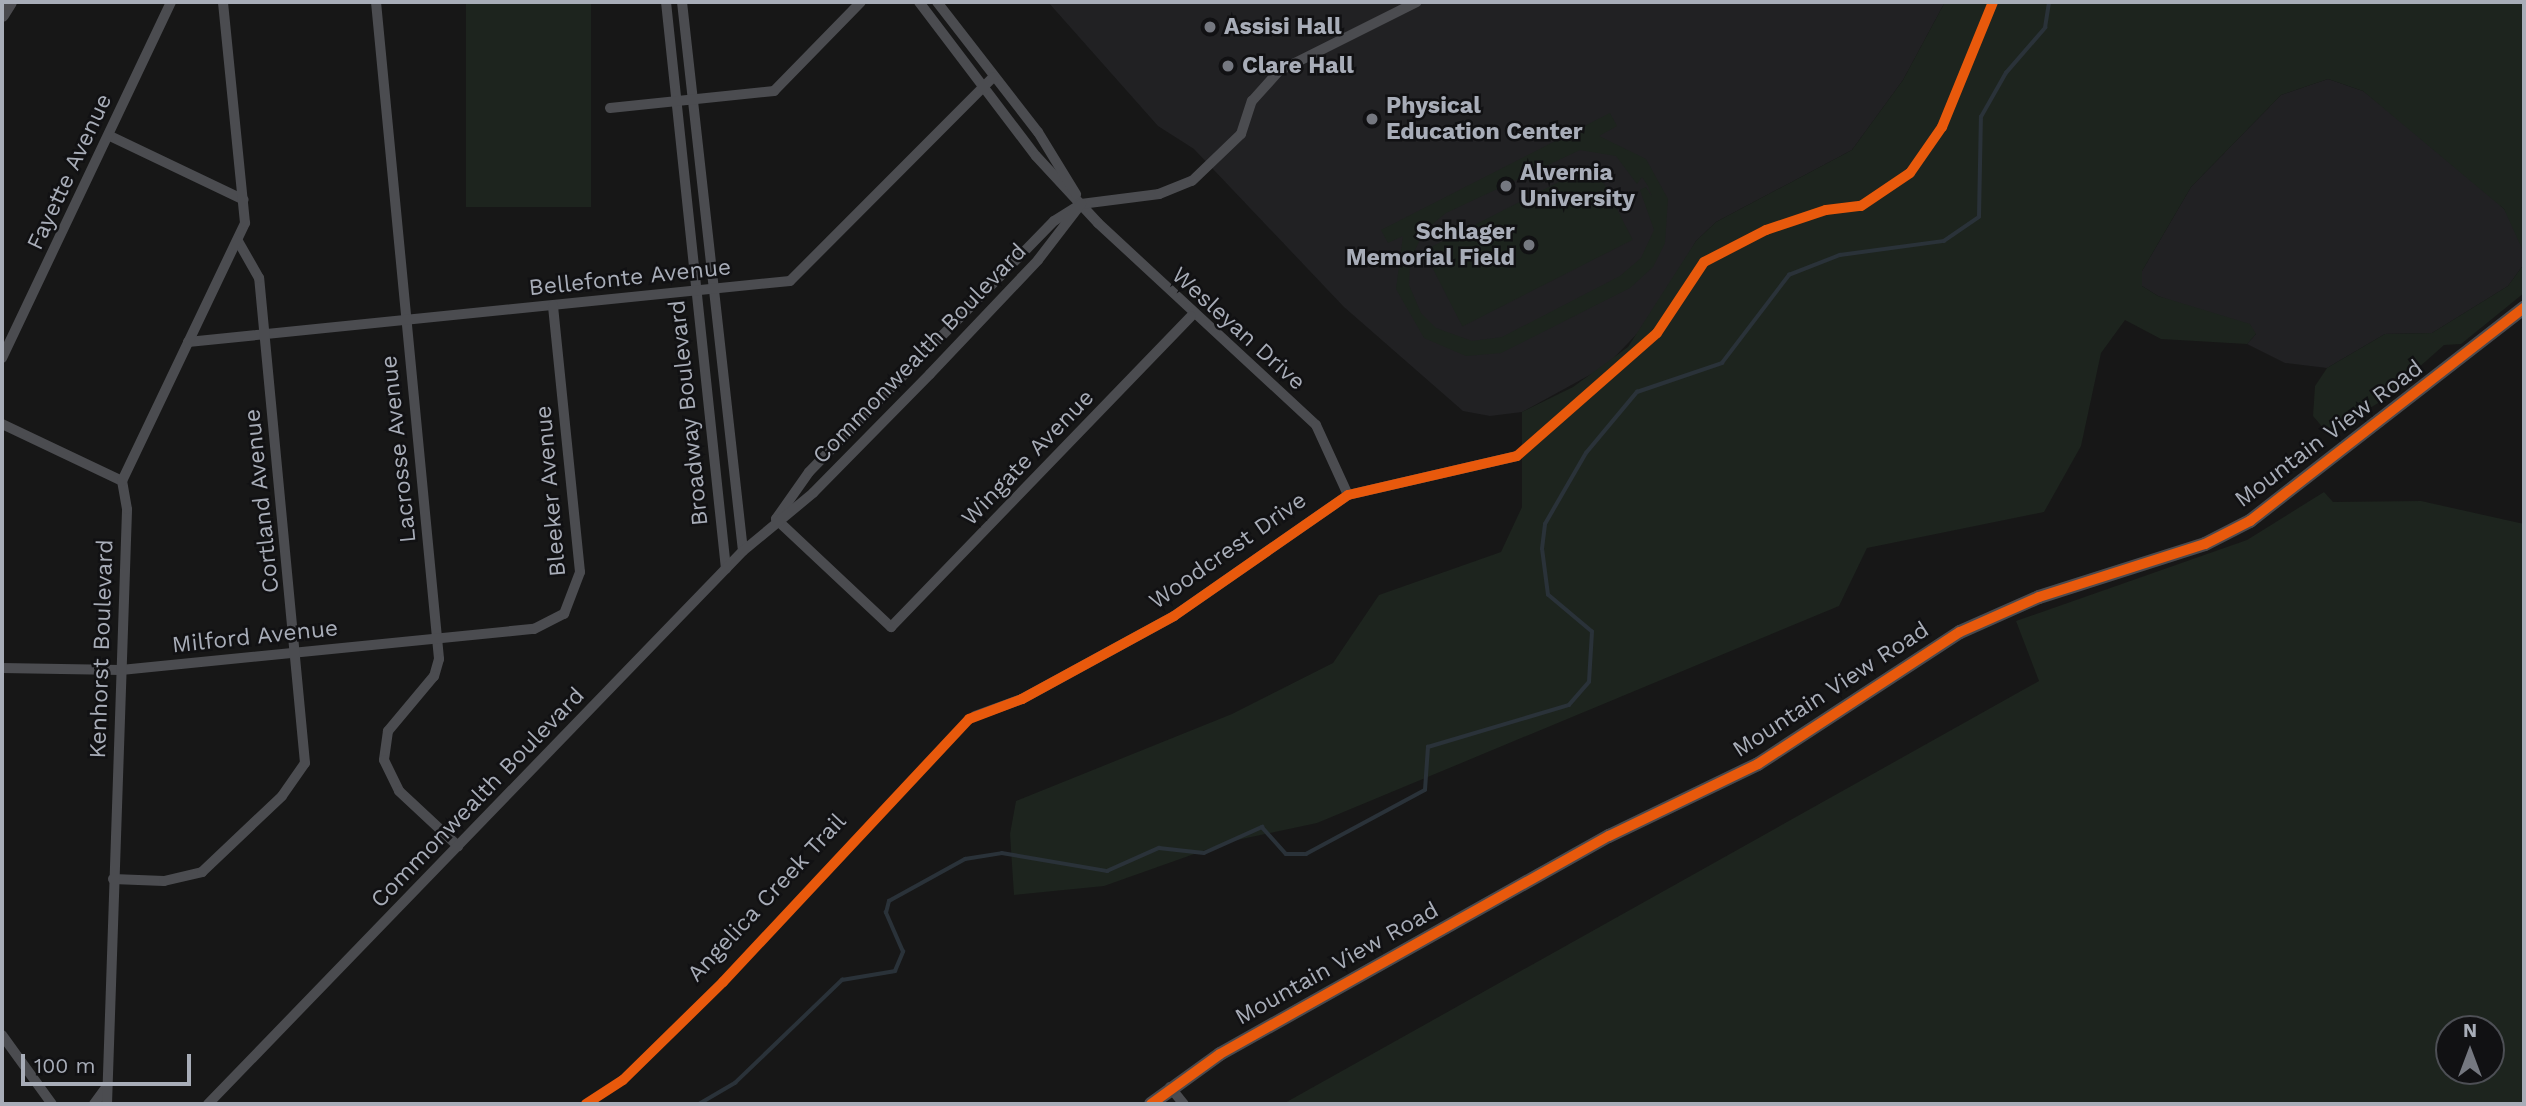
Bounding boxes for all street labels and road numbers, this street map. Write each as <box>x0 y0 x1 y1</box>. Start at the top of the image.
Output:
street label: Fayette Avenue <box>22 89 118 255</box>
street label: Commonwealth Boulevard <box>807 238 1033 470</box>
street label: Bellefonte Avenue <box>527 254 733 302</box>
street label: Wesleyan Drive <box>1165 262 1311 396</box>
street label: Broadway Boulevard <box>663 298 715 528</box>
street label: Lacrosse Avenue <box>375 353 423 545</box>
street label: Mountain View Road <box>2229 354 2429 514</box>
street label: Wingate Avenue <box>956 384 1100 532</box>
street label: Bleeker Avenue <box>530 404 572 578</box>
street label: Cortland Avenue <box>239 407 285 595</box>
street label: Woodcrest Drive <box>1144 487 1312 615</box>
street label: Kenhorst Boulevard <box>84 539 120 759</box>
street label: Milford Avenue <box>170 614 340 660</box>
street label: Mountain View Road <box>1727 616 1935 764</box>
street label: Commonwealth Boulevard <box>365 682 591 914</box>
street label: Angelica Creek Trail <box>681 808 853 988</box>
street label: Mountain View Road <box>1230 896 1444 1032</box>

